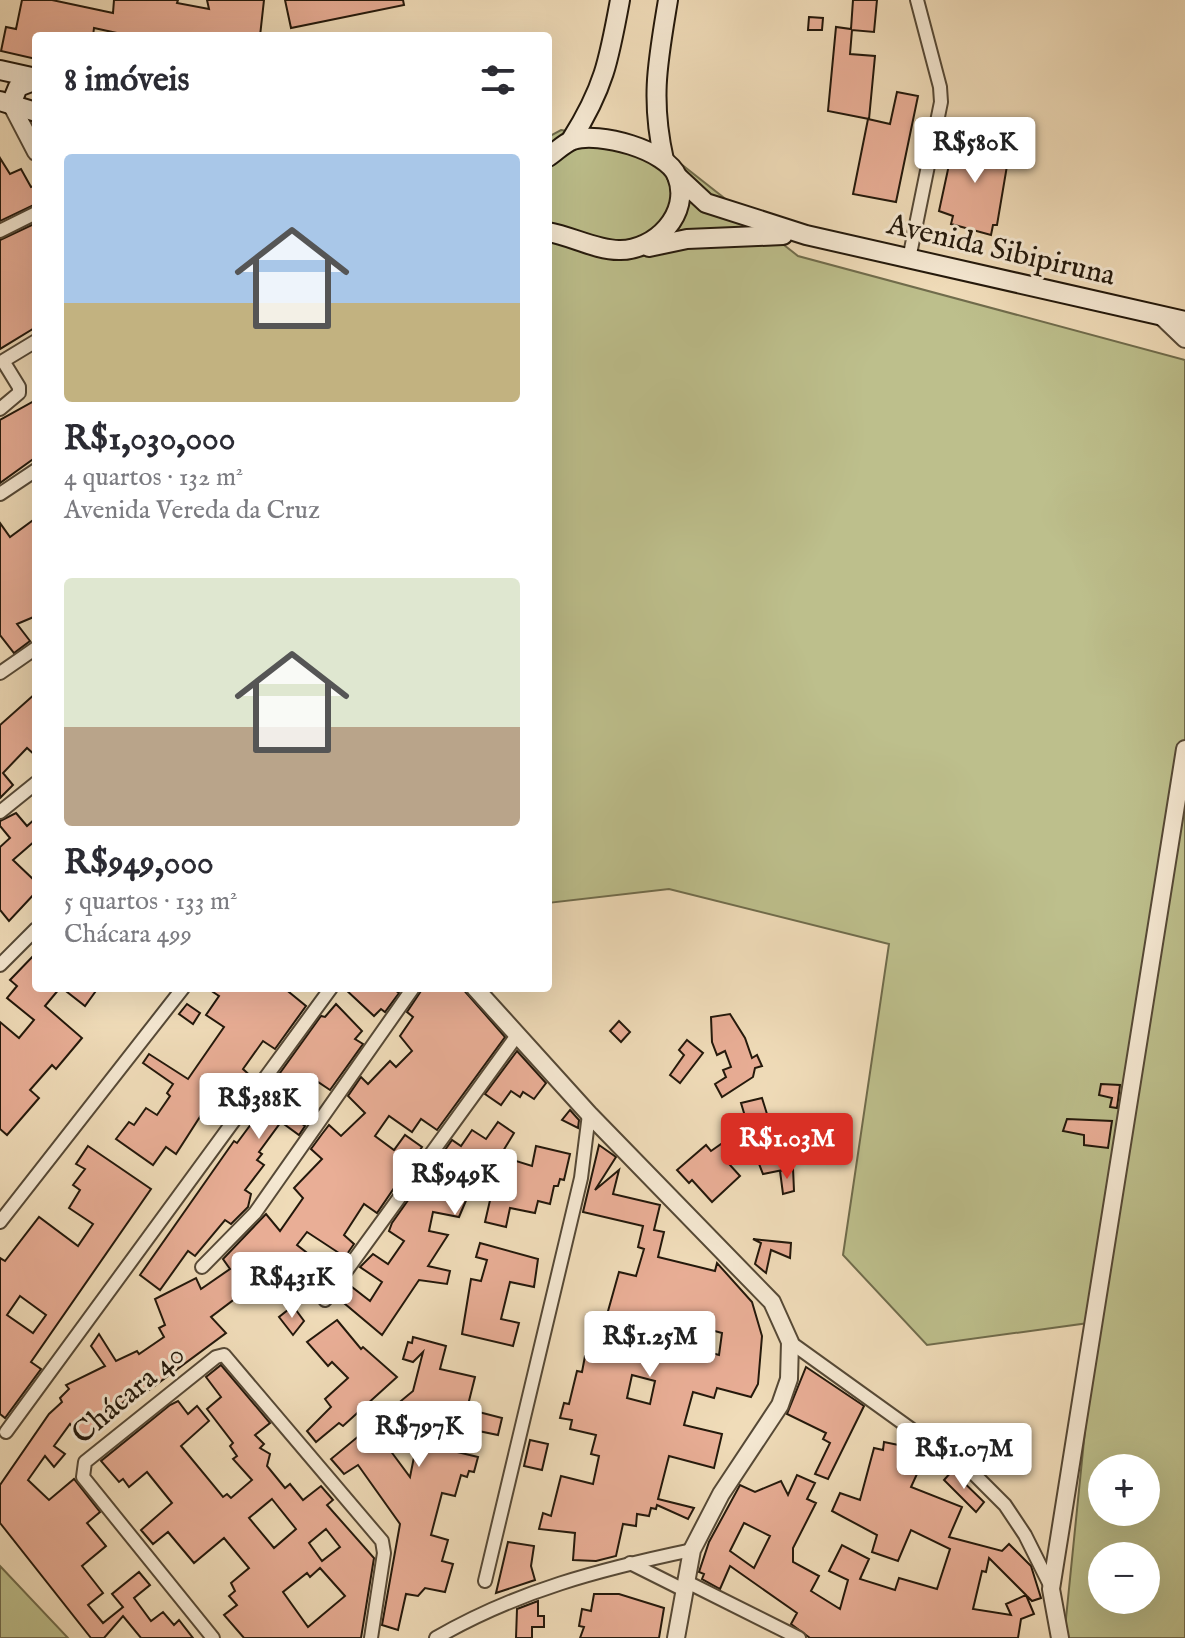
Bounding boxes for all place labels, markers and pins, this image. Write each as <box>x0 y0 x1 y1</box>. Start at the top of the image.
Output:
pin: R$580K <box>910 117 1040 185</box>
pin: R$388K <box>194 1073 324 1141</box>
pin: R$1.03M <box>713 1113 861 1181</box>
pin: R$949K <box>390 1149 520 1217</box>
pin: R$431K <box>227 1252 357 1320</box>
pin: R$1.25M <box>576 1311 724 1379</box>
pin: R$797K <box>354 1401 484 1469</box>
pin: R$1.07M <box>890 1423 1038 1491</box>

